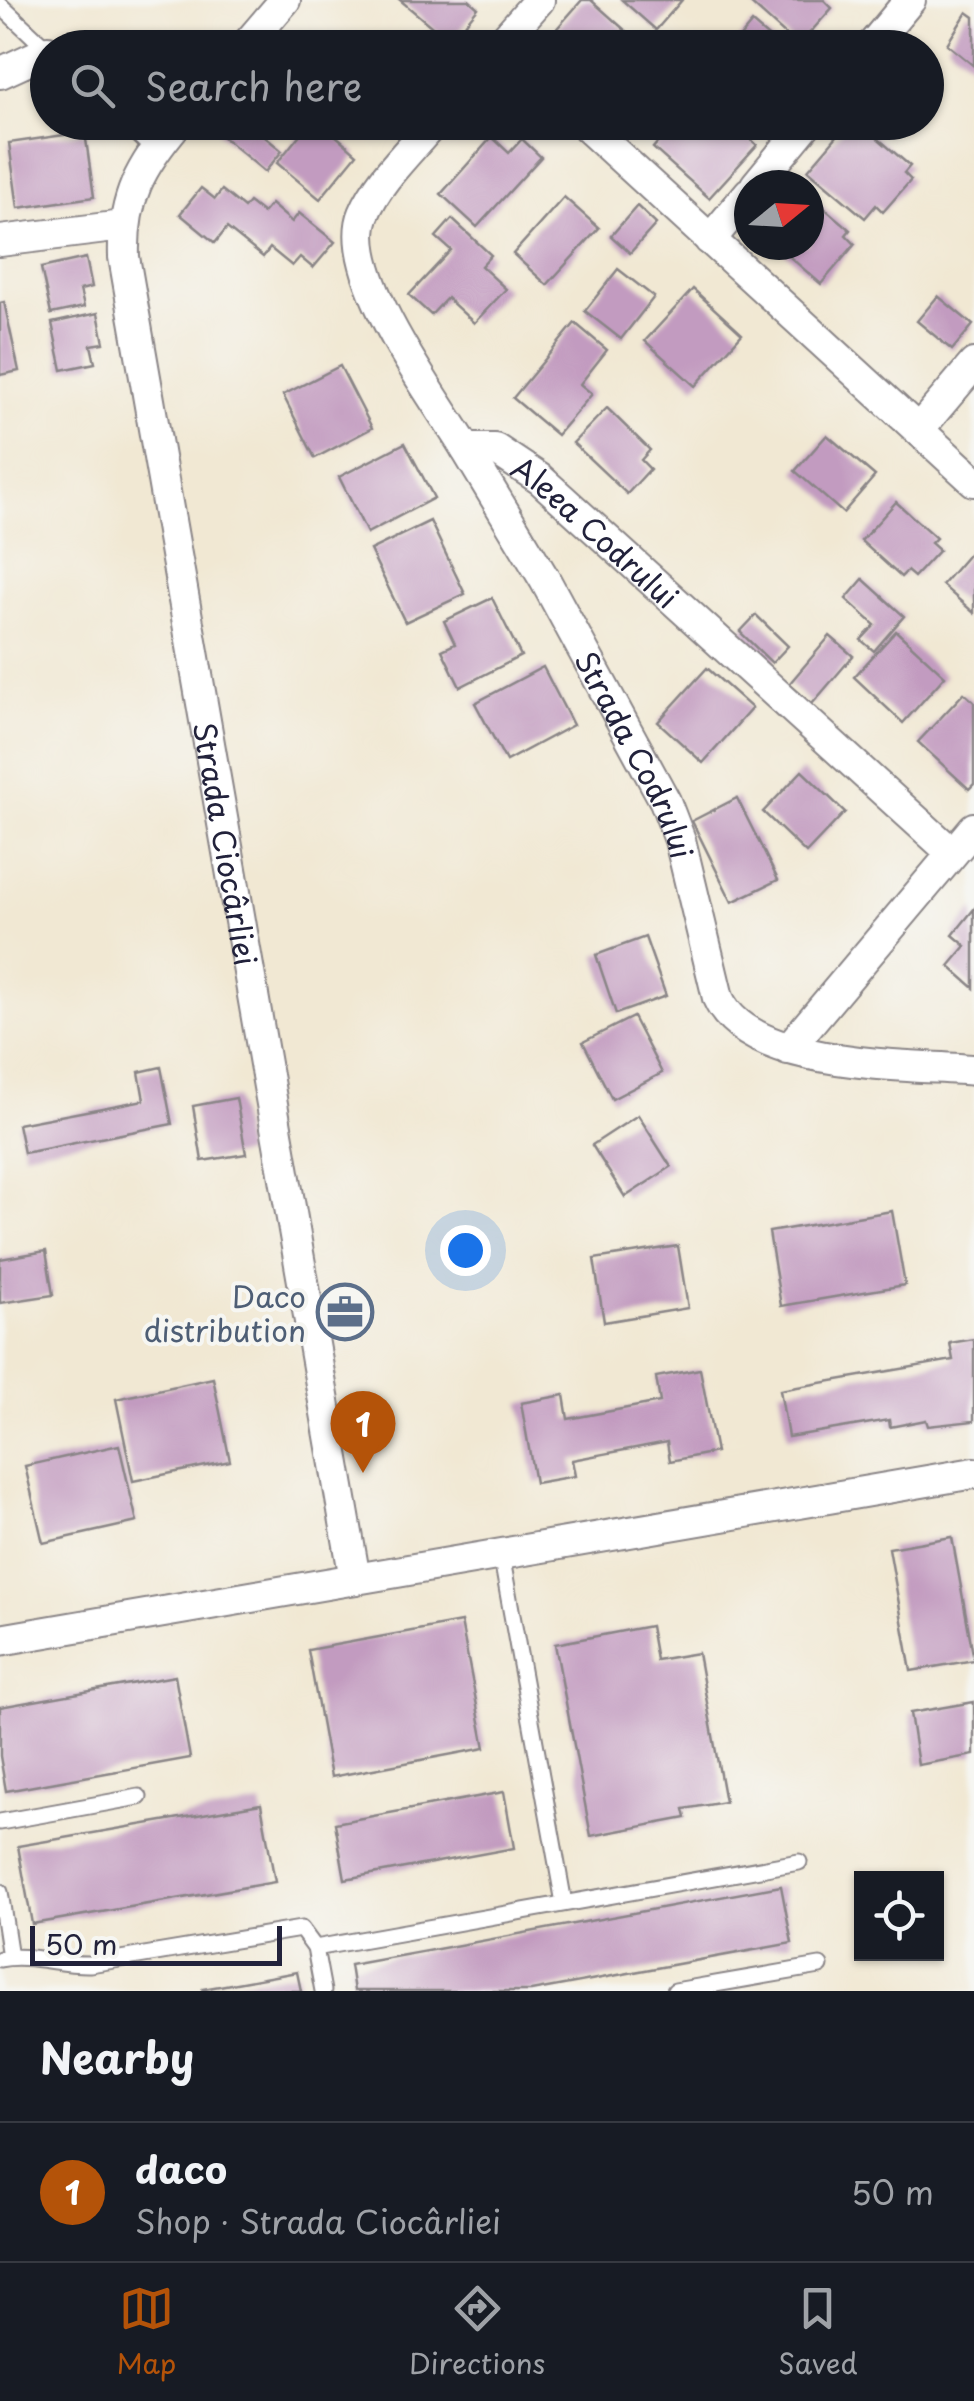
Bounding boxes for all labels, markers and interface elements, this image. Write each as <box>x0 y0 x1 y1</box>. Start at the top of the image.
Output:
search box <box>30 30 944 140</box>
text: Search here <box>145 57 362 114</box>
icon: search <box>65 58 120 113</box>
north arrow <box>734 170 824 260</box>
street label: Aleea Codrului <box>503 444 690 618</box>
street label: Strada Codrului <box>565 642 706 863</box>
street label: Strada Ciocârliei <box>183 718 270 969</box>
your location <box>440 1225 491 1276</box>
place label: Daco distribution <box>144 1273 306 1352</box>
office icon: Daco distribution <box>315 1282 375 1342</box>
pin: 1 <box>330 1390 396 1473</box>
map controls <box>854 1871 944 1961</box>
button: locate <box>854 1871 944 1961</box>
scale bar <box>30 1921 282 1966</box>
text: 50 m <box>45 1922 118 1965</box>
text: Nearby <box>40 2025 194 2088</box>
text: daco <box>135 2140 227 2197</box>
text: 1 <box>65 2168 80 2216</box>
text: 50 m <box>851 2168 934 2216</box>
text: Shop · Strada Ciocârliei <box>135 2197 501 2245</box>
tab: Map <box>116 2281 176 2384</box>
tab: Directions <box>409 2281 545 2384</box>
tab: Saved <box>778 2281 858 2384</box>

